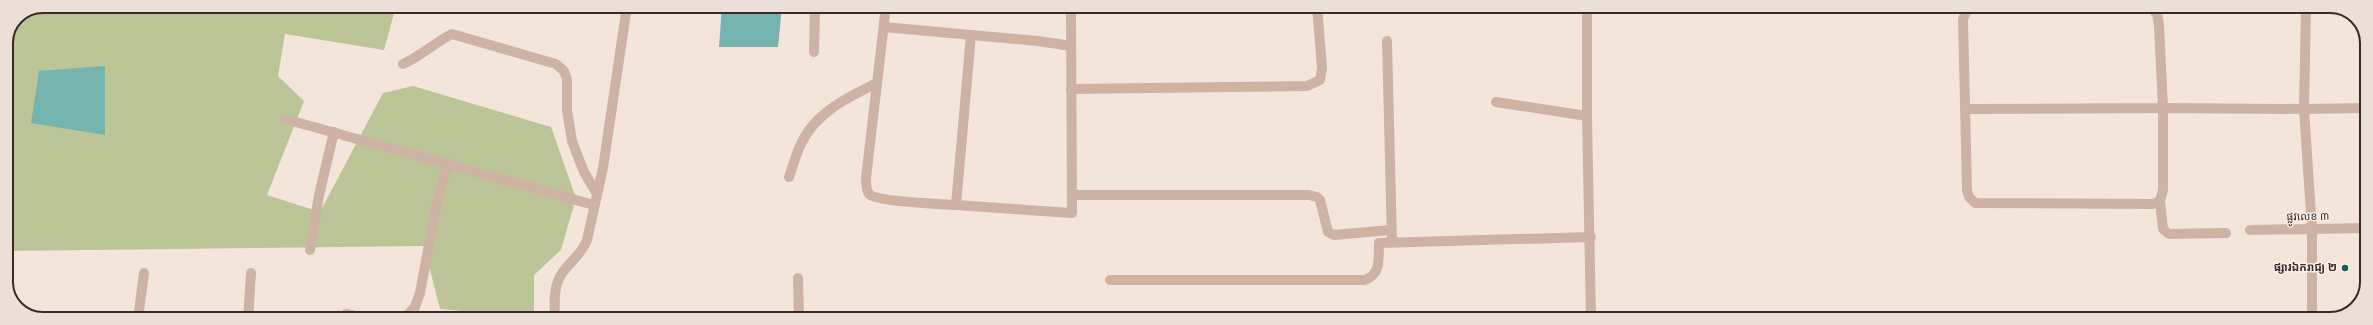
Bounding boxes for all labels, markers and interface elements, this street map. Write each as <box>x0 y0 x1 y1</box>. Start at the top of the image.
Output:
street label: ផ្លូវលេខ ៣ <box>2286 210 2330 227</box>
place label: ផ្សារឯករាជ្យ ២ <box>2274 261 2337 275</box>
marker: ផ្សារឯករាជ្យ ២ <box>2340 263 2350 273</box>

